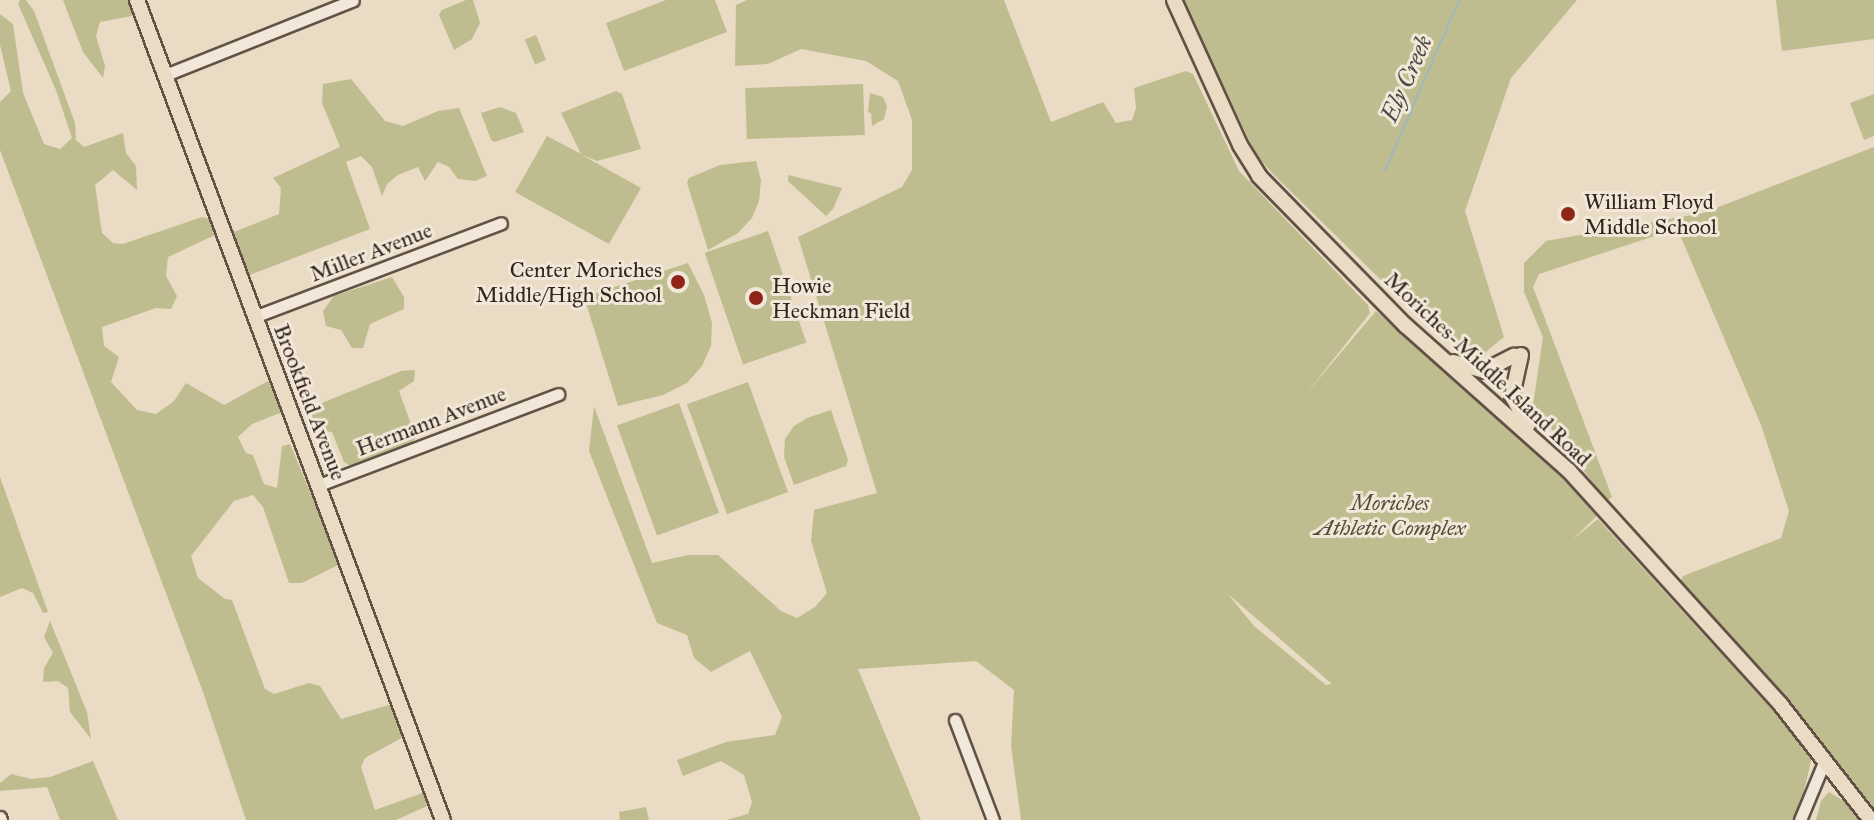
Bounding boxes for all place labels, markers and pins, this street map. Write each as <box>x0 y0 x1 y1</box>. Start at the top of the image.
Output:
place label: William Floyd Middle School <box>1584 188 1717 240</box>
marker: William Floyd Middle School <box>1559 205 1577 223</box>
place label: Center Moriches Middle/High School <box>476 256 662 308</box>
place label: Howie Heckman Field <box>772 272 910 324</box>
marker: Center Moriches Middle/High School <box>669 273 687 291</box>
marker: Howie Heckman Field <box>747 289 765 307</box>

